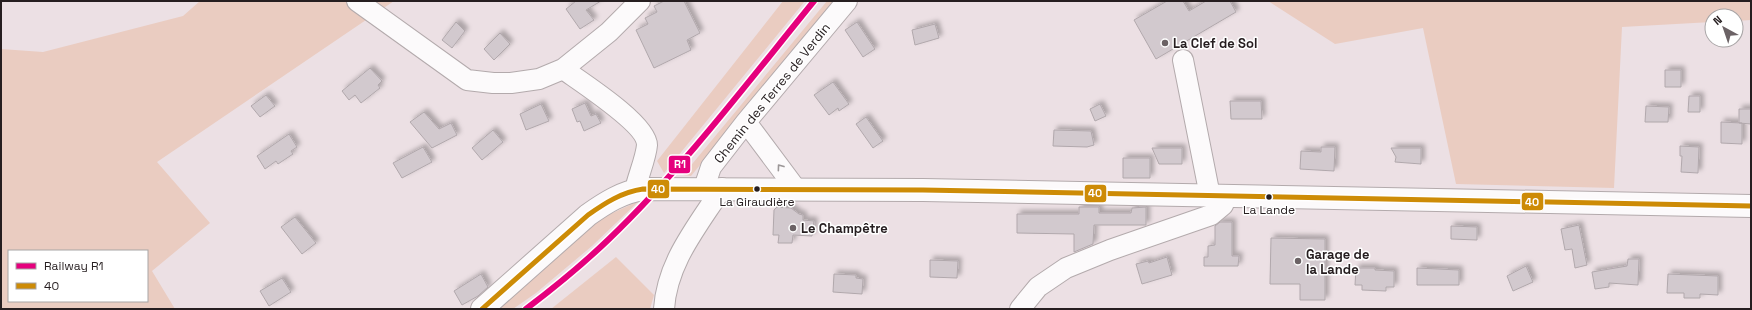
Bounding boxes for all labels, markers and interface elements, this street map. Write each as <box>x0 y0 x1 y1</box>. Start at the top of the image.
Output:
north arrow <box>1704 8 1744 48</box>
text: N <box>1710 13 1725 28</box>
street label: Chemin des Terres de Verdin <box>710 19 834 167</box>
place label: La Clef de Sol <box>1173 35 1257 52</box>
marker: La Clef de Sol <box>1160 38 1170 48</box>
line badge: R1 <box>668 155 691 174</box>
text: R1 <box>674 157 686 171</box>
one-way arrow <box>778 165 785 172</box>
line badge: 40 <box>647 179 670 199</box>
text: 40 <box>651 182 665 196</box>
marker: La Giraudière <box>752 184 762 194</box>
line badge: 40 <box>1084 184 1107 203</box>
text: 40 <box>1088 186 1102 200</box>
marker: La Lande <box>1264 192 1274 202</box>
line badge: 40 <box>1521 192 1544 211</box>
place label: La Giraudière <box>720 194 795 210</box>
text: 40 <box>1525 195 1539 209</box>
place label: La Lande <box>1243 202 1295 218</box>
place label: Le Champêtre <box>801 220 888 237</box>
marker: Le Champêtre <box>788 223 798 233</box>
place label: Garage de la Lande <box>1306 246 1369 278</box>
legend <box>8 250 148 302</box>
marker: Garage de la Lande <box>1293 256 1303 266</box>
text: Railway R1 <box>44 258 104 274</box>
text: 40 <box>44 278 59 294</box>

